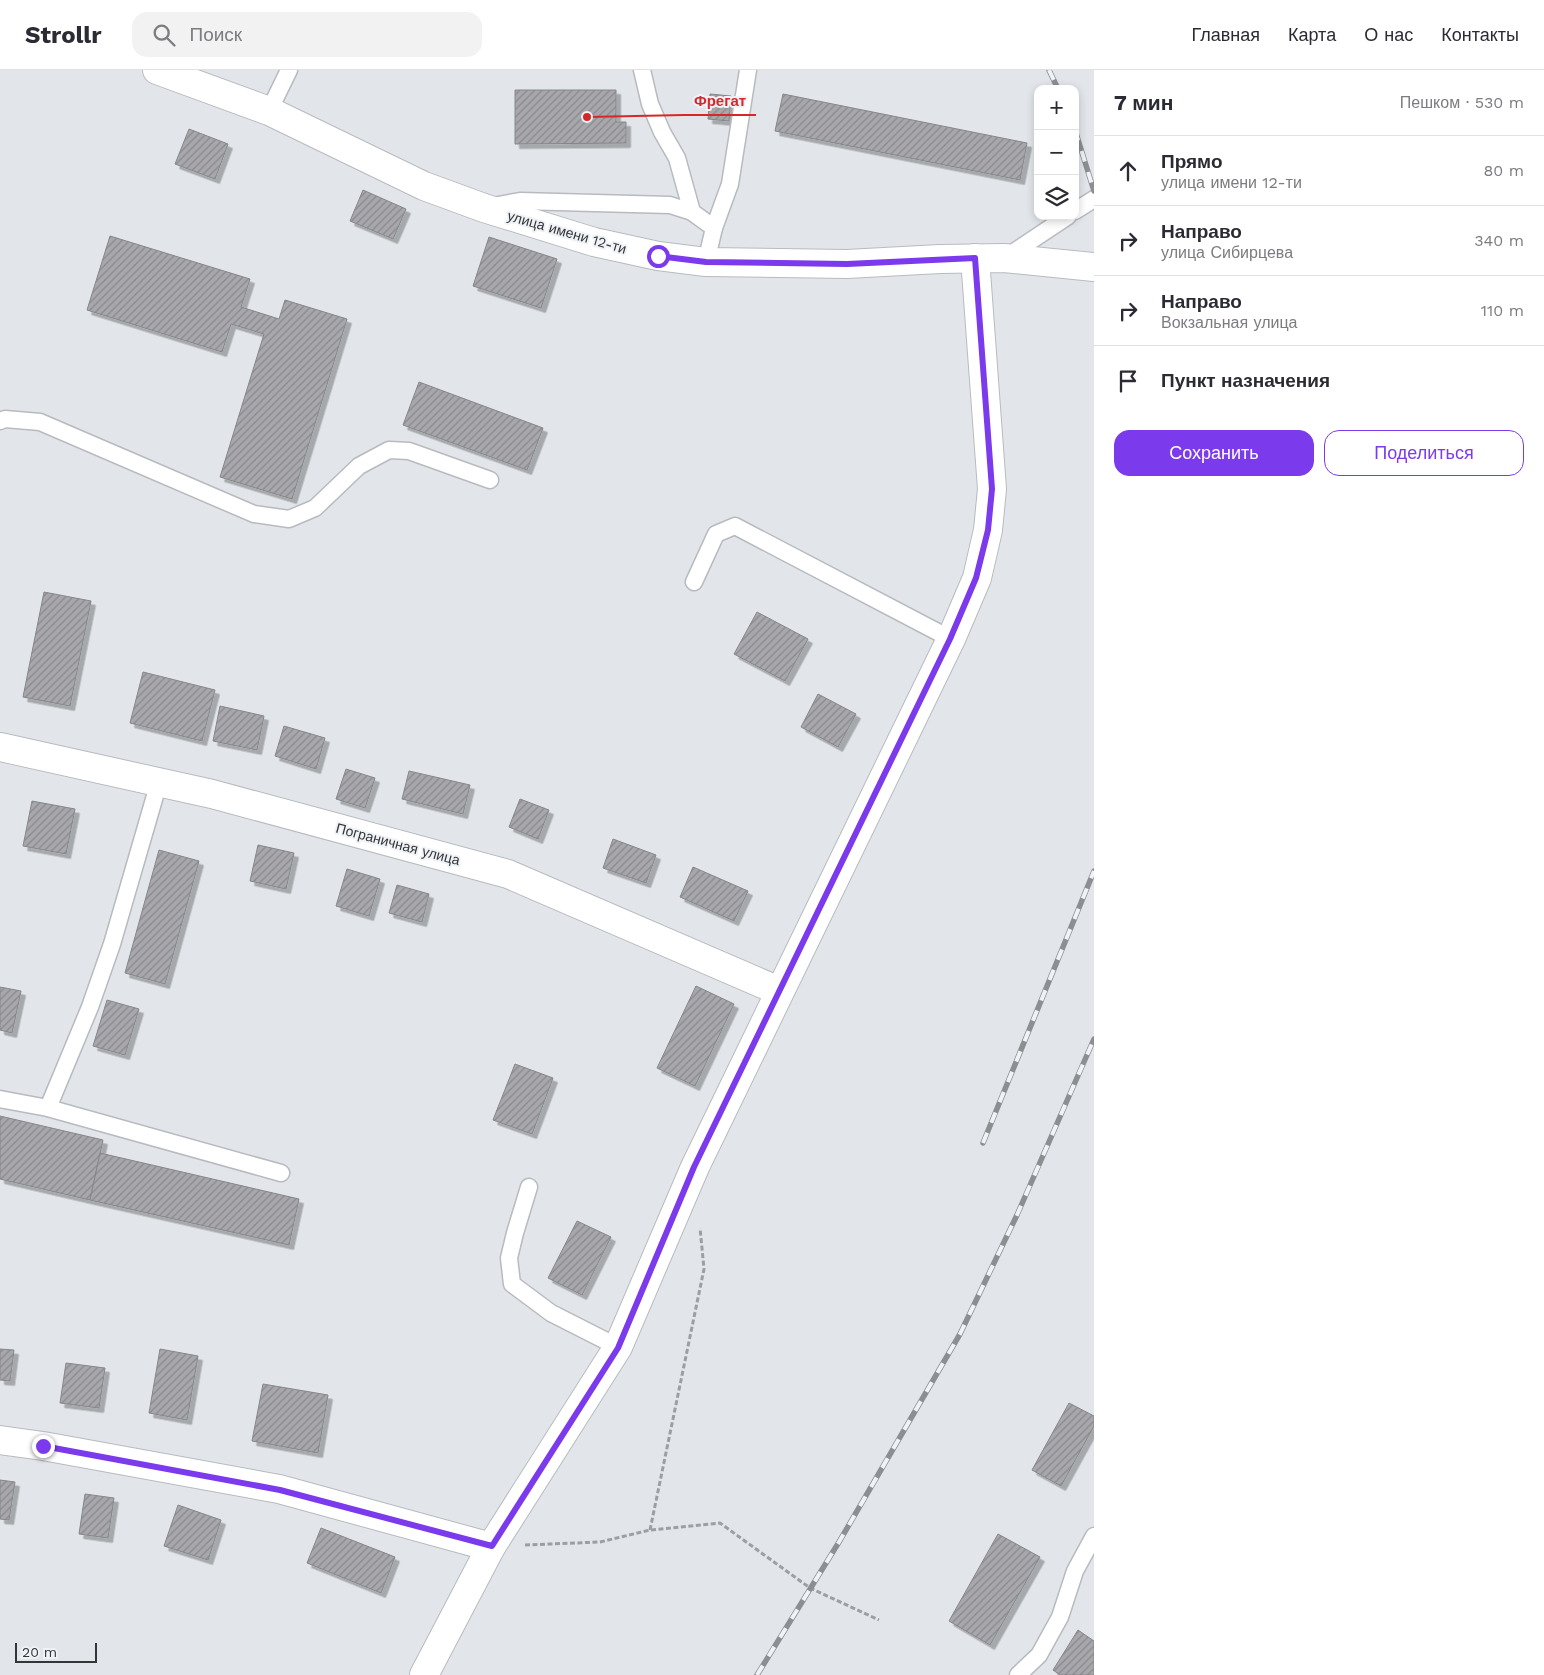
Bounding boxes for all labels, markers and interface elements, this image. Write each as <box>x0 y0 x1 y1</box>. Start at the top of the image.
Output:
search box <box>132 12 482 57</box>
text: Strollr <box>25 21 102 49</box>
icon: search <box>150 21 178 49</box>
text: Поиск <box>190 23 242 46</box>
text: Главная <box>1191 24 1260 45</box>
text: Карта <box>1288 24 1336 45</box>
text: О нас <box>1364 24 1413 45</box>
text: Контакты <box>1441 24 1519 45</box>
callout: Фрегат <box>684 85 756 115</box>
map controls <box>1034 85 1079 220</box>
button: + <box>1034 85 1079 130</box>
text: 7 мин <box>1114 90 1173 115</box>
text: Фрегат <box>694 92 746 110</box>
text: Пешком · 530 m <box>1400 93 1524 112</box>
button: − <box>1034 130 1079 175</box>
text: Прямо <box>1161 150 1223 173</box>
icon: ahead <box>1114 157 1142 185</box>
text: 80 m <box>1483 161 1524 180</box>
text: улица имени 12-ти <box>1161 173 1302 192</box>
button: layers <box>1034 175 1079 220</box>
street label: улица имени 12-ти <box>506 207 628 257</box>
text: Направо <box>1161 220 1242 243</box>
icon: right <box>1114 227 1142 255</box>
text: 340 m <box>1474 231 1524 250</box>
text: улица Сибирцева <box>1161 243 1293 262</box>
route start <box>647 245 670 268</box>
text: Направо <box>1161 290 1242 313</box>
icon: right <box>1114 297 1142 325</box>
text: 110 m <box>1481 301 1524 320</box>
text: Вокзальная улица <box>1161 313 1298 332</box>
icon: arrive <box>1114 367 1142 395</box>
text: Пункт назначения <box>1161 369 1330 392</box>
button: Сохранить <box>1114 430 1314 476</box>
button: Поделиться <box>1324 430 1524 476</box>
street label: Пограничная улица <box>334 820 462 868</box>
route end <box>32 1435 55 1458</box>
scale bar <box>15 1640 98 1663</box>
text: 20 m <box>22 1644 57 1660</box>

